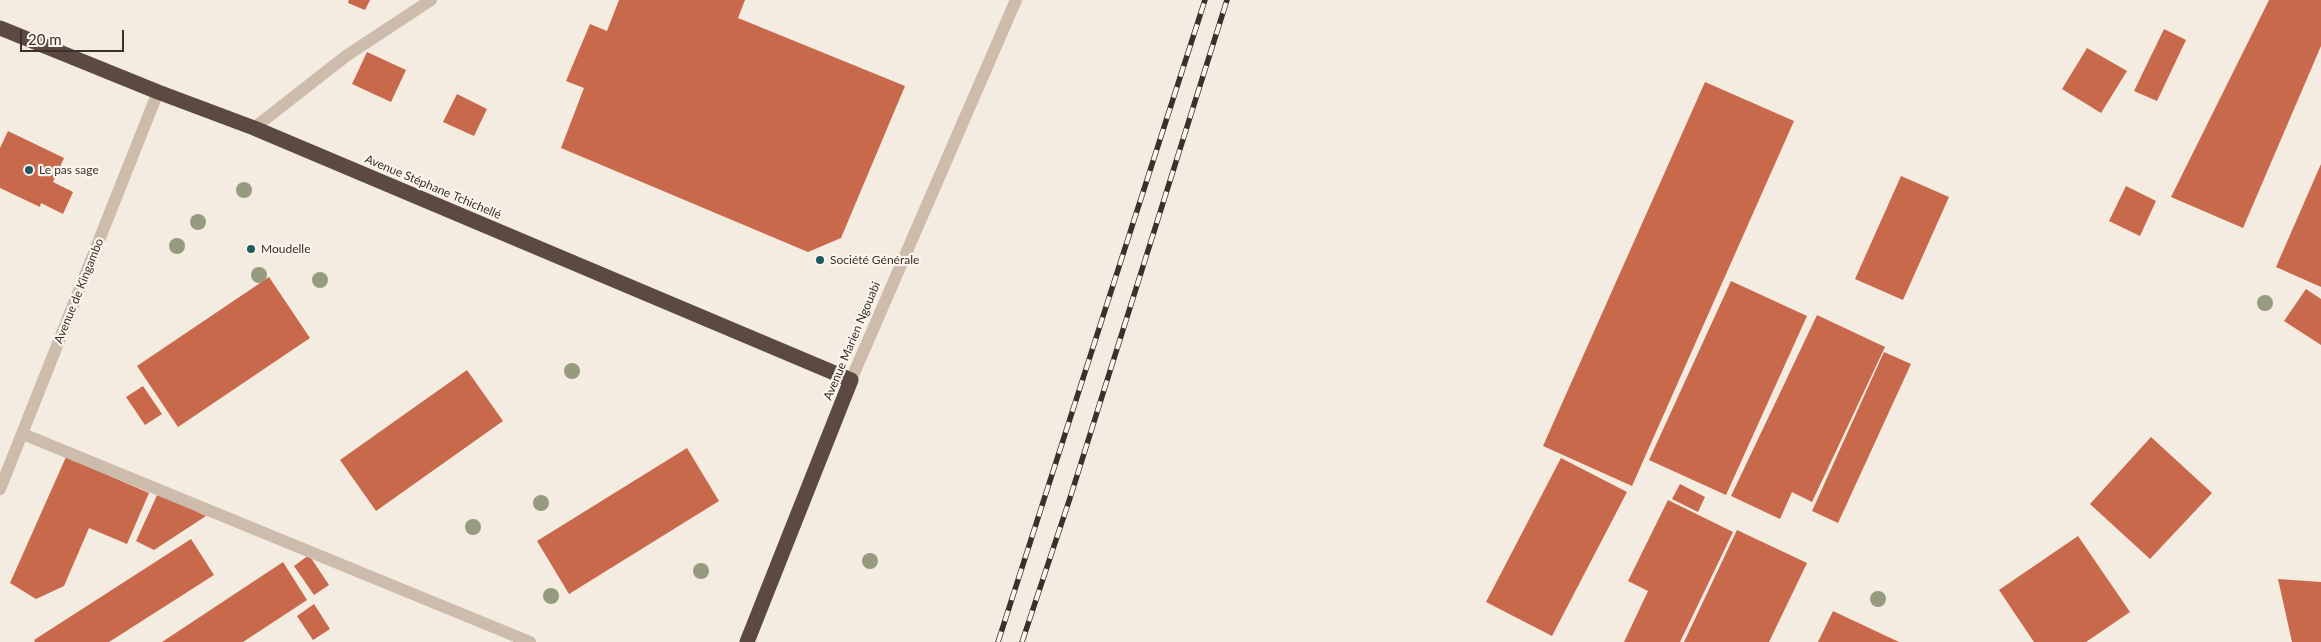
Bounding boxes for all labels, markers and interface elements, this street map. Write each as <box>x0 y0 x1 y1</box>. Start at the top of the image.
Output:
scale bar <box>22 20 126 52</box>
text: 20 m <box>28 30 62 48</box>
street label: Avenue Stéphane Tchichellé <box>363 152 503 222</box>
place label: Le pas sage <box>39 163 99 177</box>
marker: Le pas sage <box>23 164 35 176</box>
street label: Avenue de Kingambo <box>51 236 107 346</box>
place label: Moudelle <box>261 242 311 256</box>
marker: Moudelle <box>245 243 257 255</box>
place label: Société Générale <box>830 253 919 267</box>
marker: Société Générale <box>814 254 826 266</box>
street label: Avenue Marien Ngouabi <box>821 280 883 402</box>

